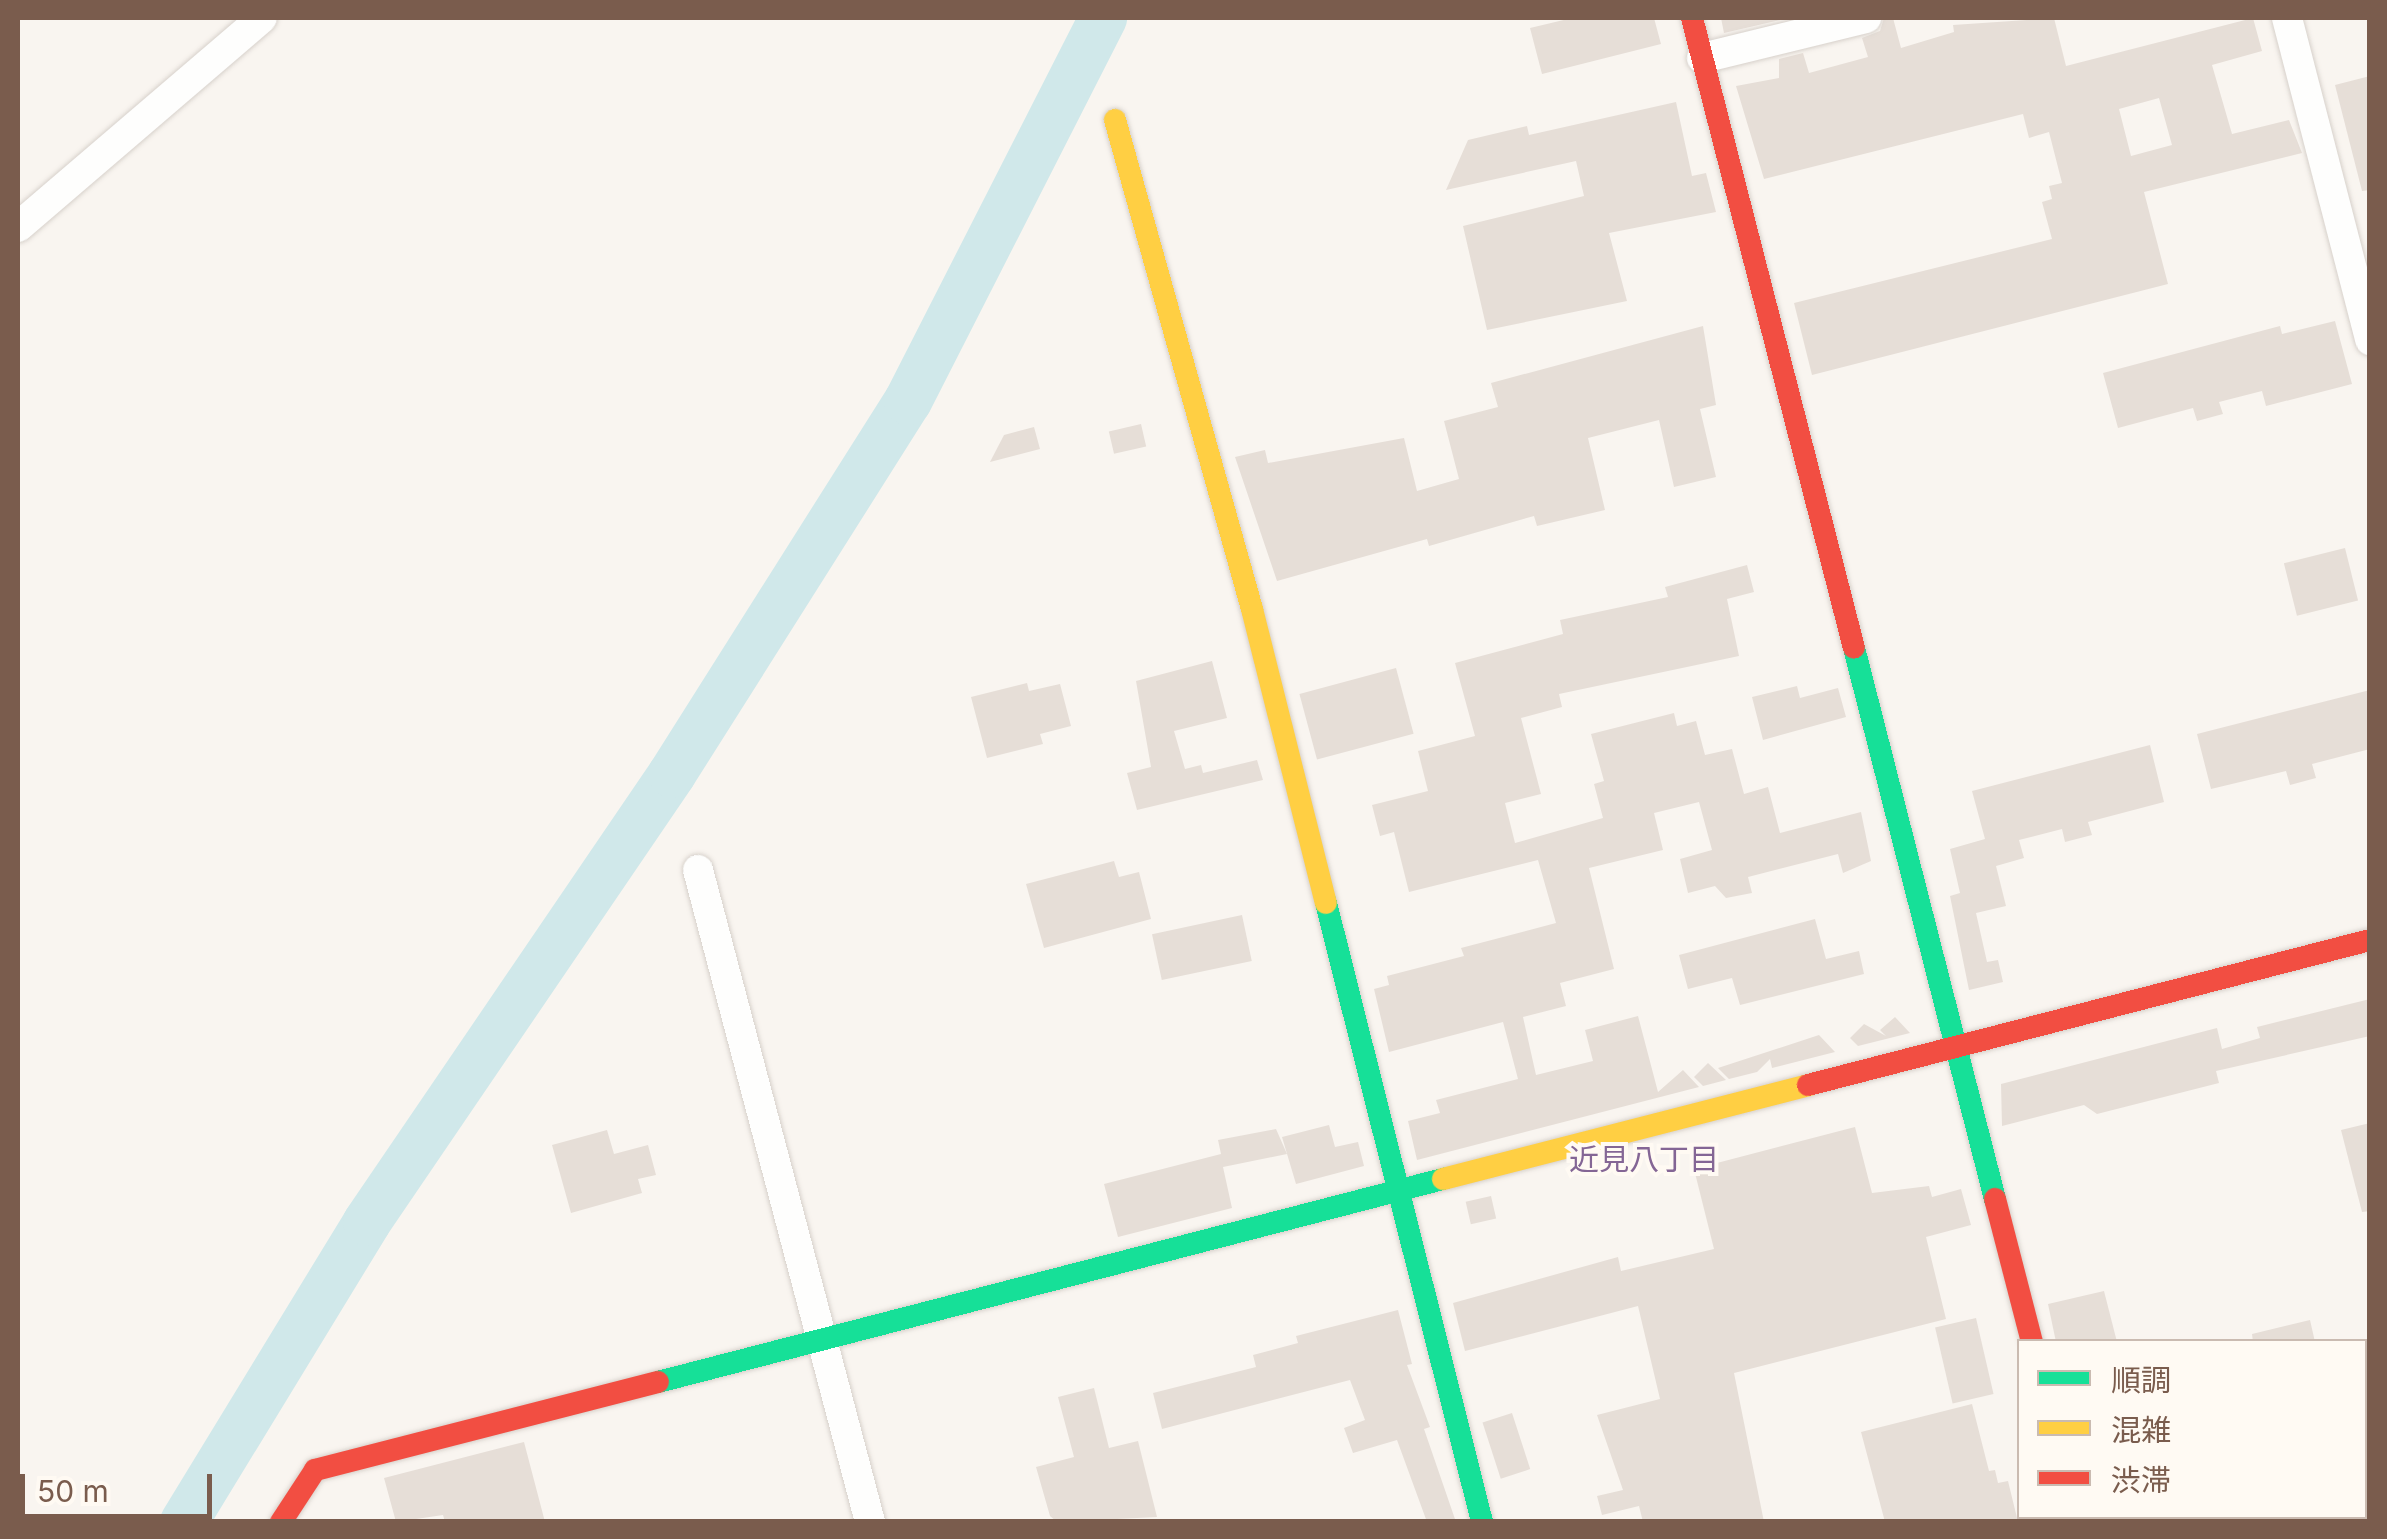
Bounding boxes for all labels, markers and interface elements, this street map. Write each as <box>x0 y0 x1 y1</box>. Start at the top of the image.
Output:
district label: 近見八丁目 <box>1569 1141 1719 1177</box>
legend <box>2017 1339 2367 1519</box>
text: 順調 <box>2111 1362 2171 1398</box>
text: 混雑 <box>2111 1412 2171 1448</box>
scale bar <box>25 1454 218 1516</box>
text: 渋滞 <box>2111 1462 2171 1498</box>
text: 50 m <box>37 1473 109 1509</box>

